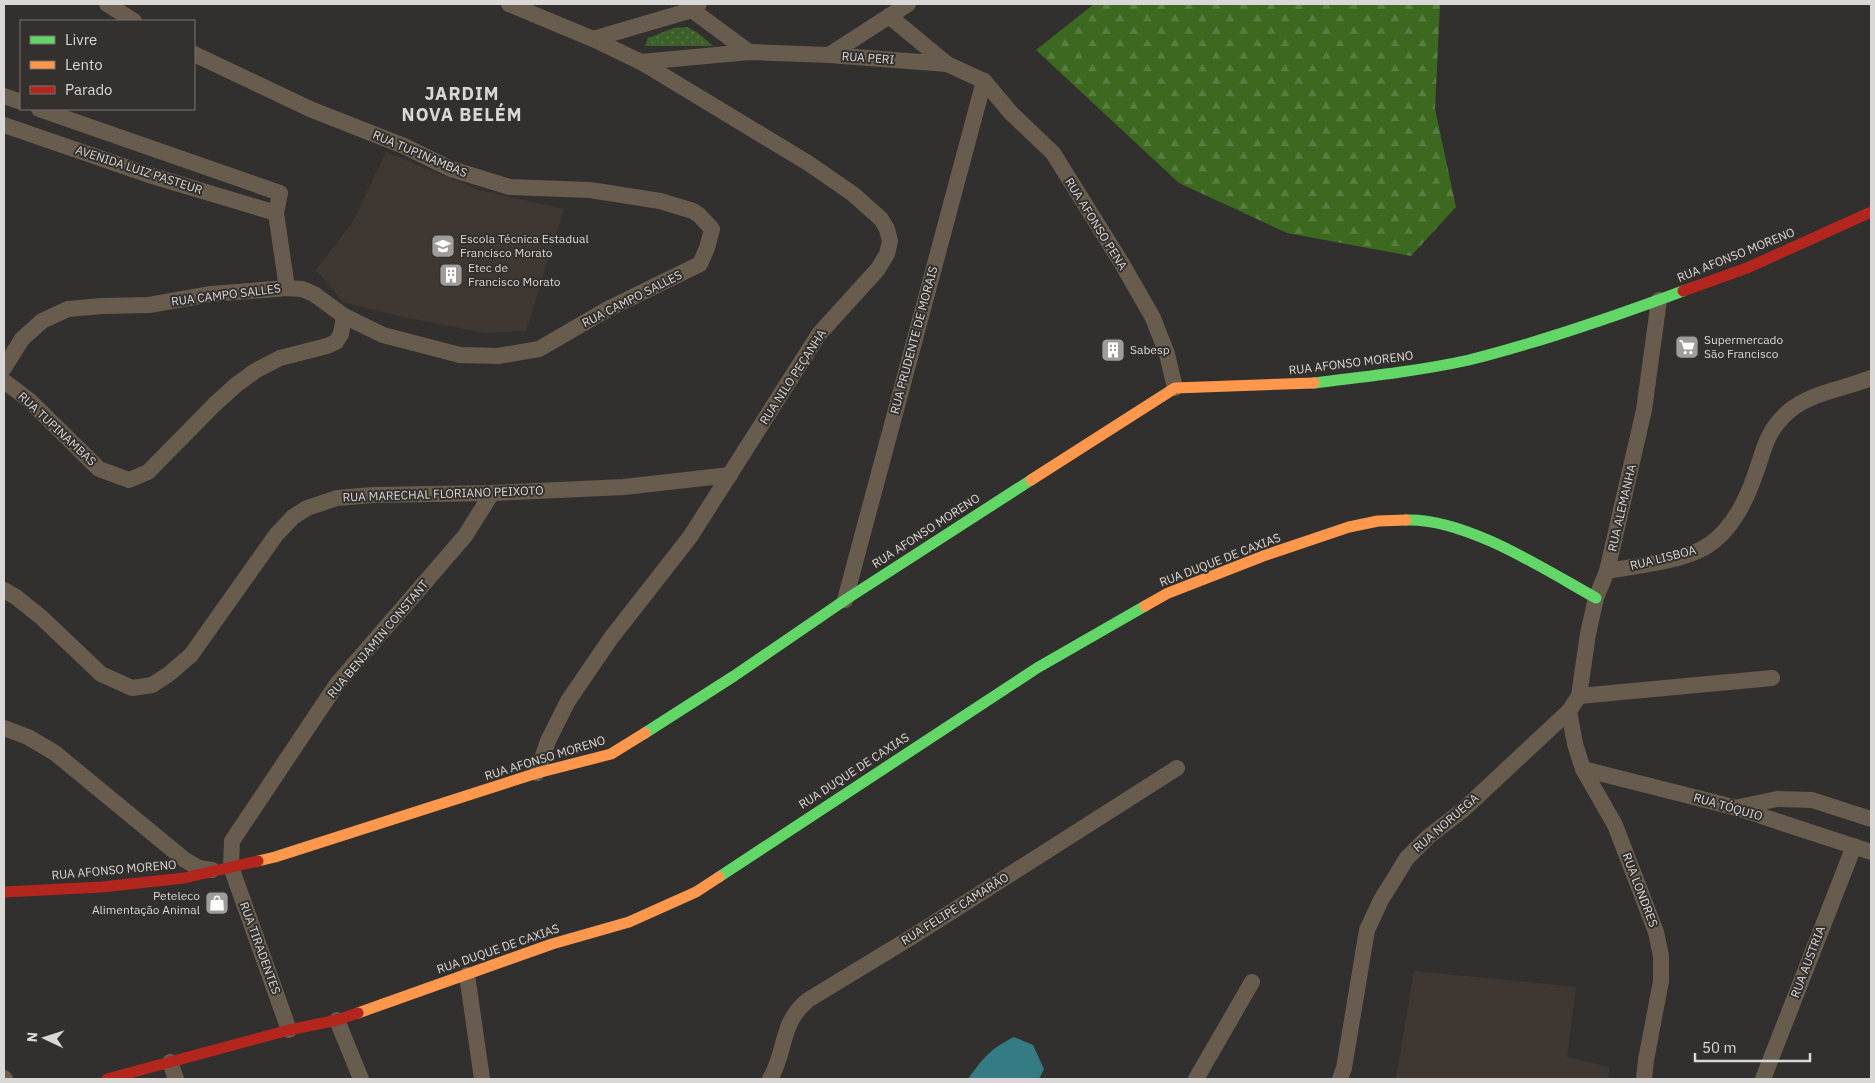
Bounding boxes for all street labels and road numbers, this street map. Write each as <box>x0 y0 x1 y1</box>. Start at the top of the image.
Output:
street label: RUA PERI <box>841 48 895 67</box>
street label: RUA TUPINAMBAS <box>371 127 470 180</box>
street label: AVENIDA LUIZ PASTEUR <box>74 142 205 197</box>
street label: RUA AFONSO PENA <box>1062 175 1131 273</box>
street label: RUA AFONSO MORENO <box>1675 224 1797 285</box>
street label: RUA PRUDENTE DE MORAIS <box>887 264 940 415</box>
street label: RUA CAMPO SALLES <box>579 267 684 330</box>
street label: RUA CAMPO SALLES <box>170 280 282 309</box>
street label: RUA NILO PEÇANHA <box>756 326 829 427</box>
street label: RUA AFONSO MORENO <box>1288 347 1414 378</box>
street label: RUA TUPINAMBAS <box>15 389 100 469</box>
street label: RUA ALEMANHA <box>1604 463 1639 553</box>
street label: RUA MARECHAL FLORIANO PEIXOTO <box>342 482 544 505</box>
street label: RUA AFONSO MORENO <box>869 490 982 571</box>
street label: RUA DUQUE DE CAXIAS <box>1157 529 1283 590</box>
street label: RUA LISBOA <box>1628 542 1698 573</box>
street label: RUA BENJAMIN CONSTANT <box>324 577 431 701</box>
street label: RUA DUQUE DE CAXIAS <box>796 729 912 812</box>
street label: RUA AFONSO MORENO <box>483 732 607 783</box>
street label: RUA NORUEGA <box>1410 790 1482 855</box>
street label: RUA TÓQUIO <box>1692 790 1764 824</box>
street label: RUA LONDRES <box>1619 851 1662 929</box>
street label: RUA AFONSO MORENO <box>51 857 177 882</box>
street label: RUA FELIPE CAMARÃO <box>898 869 1011 948</box>
street label: RUA TIRADENTES <box>237 900 284 996</box>
street label: RUA DUQUE DE CAXIAS <box>435 920 561 977</box>
street label: RUA AUSTRIA <box>1787 924 1828 1000</box>

